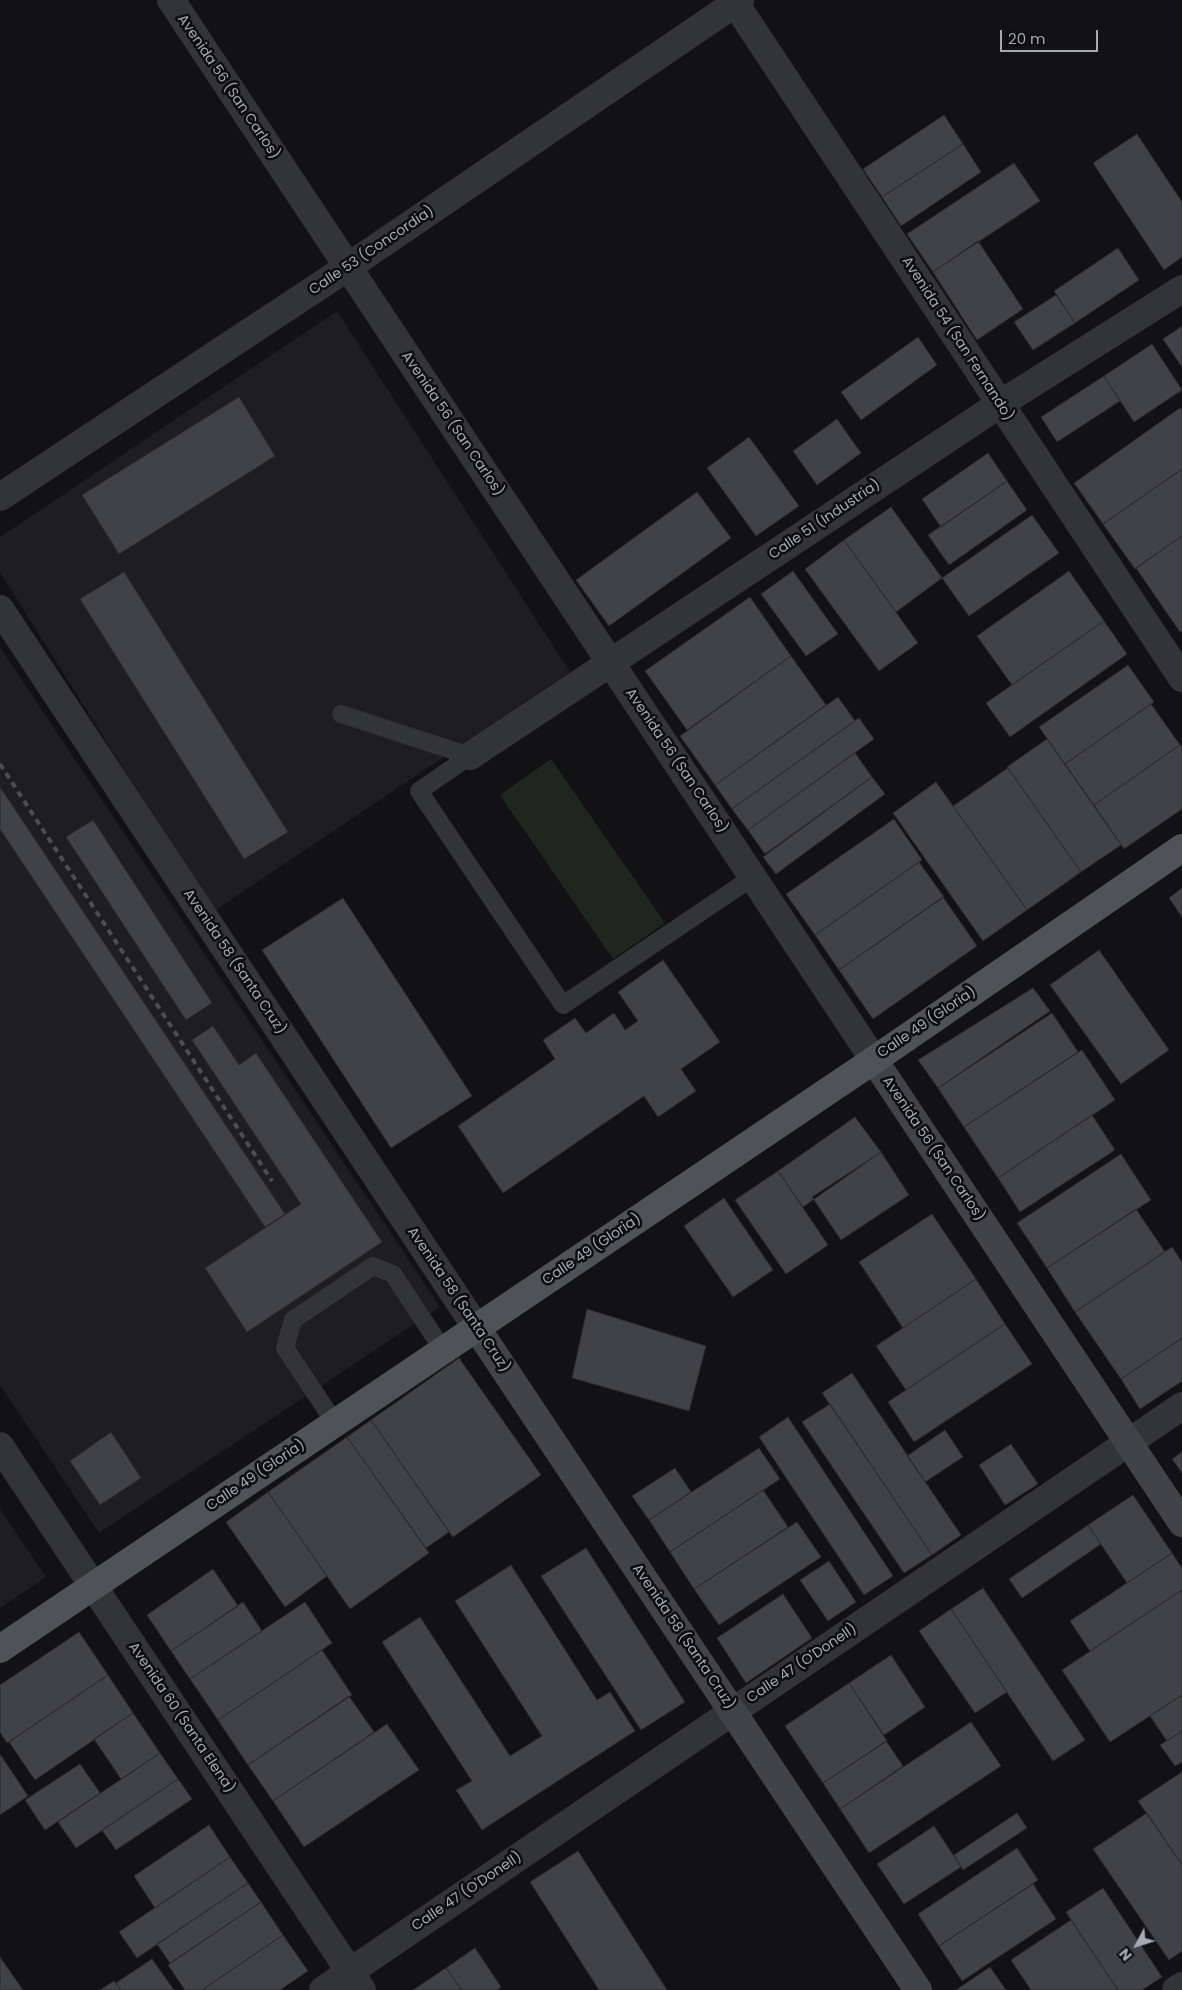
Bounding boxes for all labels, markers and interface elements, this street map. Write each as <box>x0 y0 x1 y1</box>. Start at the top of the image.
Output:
street label: Avenida 56 (San Carlos) <box>173 12 283 162</box>
scale bar <box>1002 20 1100 52</box>
text: 20 m <box>1008 28 1046 49</box>
street label: Calle 53 (Concordia) <box>306 203 438 299</box>
street label: Avenida 54 (San Fernando) <box>898 254 1016 424</box>
street label: Avenida 56 (San Carlos) <box>397 349 507 499</box>
street label: Calle 51 (Industria) <box>766 477 884 563</box>
street label: Avenida 56 (San Carlos) <box>621 686 731 836</box>
street label: Avenida 58 (Santa Cruz) <box>179 886 289 1038</box>
street label: Calle 49 (Gloria) <box>875 984 979 1062</box>
street label: Avenida 56 (San Carlos) <box>878 1074 988 1224</box>
street label: Calle 49 (Gloria) <box>540 1211 644 1289</box>
street label: Avenida 58 (Santa Cruz) <box>403 1224 513 1376</box>
street label: Calle 49 (Gloria) <box>204 1437 308 1515</box>
street label: Avenida 58 (Santa Cruz) <box>628 1561 738 1713</box>
street label: Calle 47 (O'Donell) <box>744 1621 860 1707</box>
street label: Avenida 60 (Santa Elena) <box>124 1640 238 1796</box>
street label: Calle 47 (O'Donell) <box>409 1849 525 1935</box>
north arrow <box>1112 1920 1162 1970</box>
text: N <box>1114 1944 1137 1965</box>

